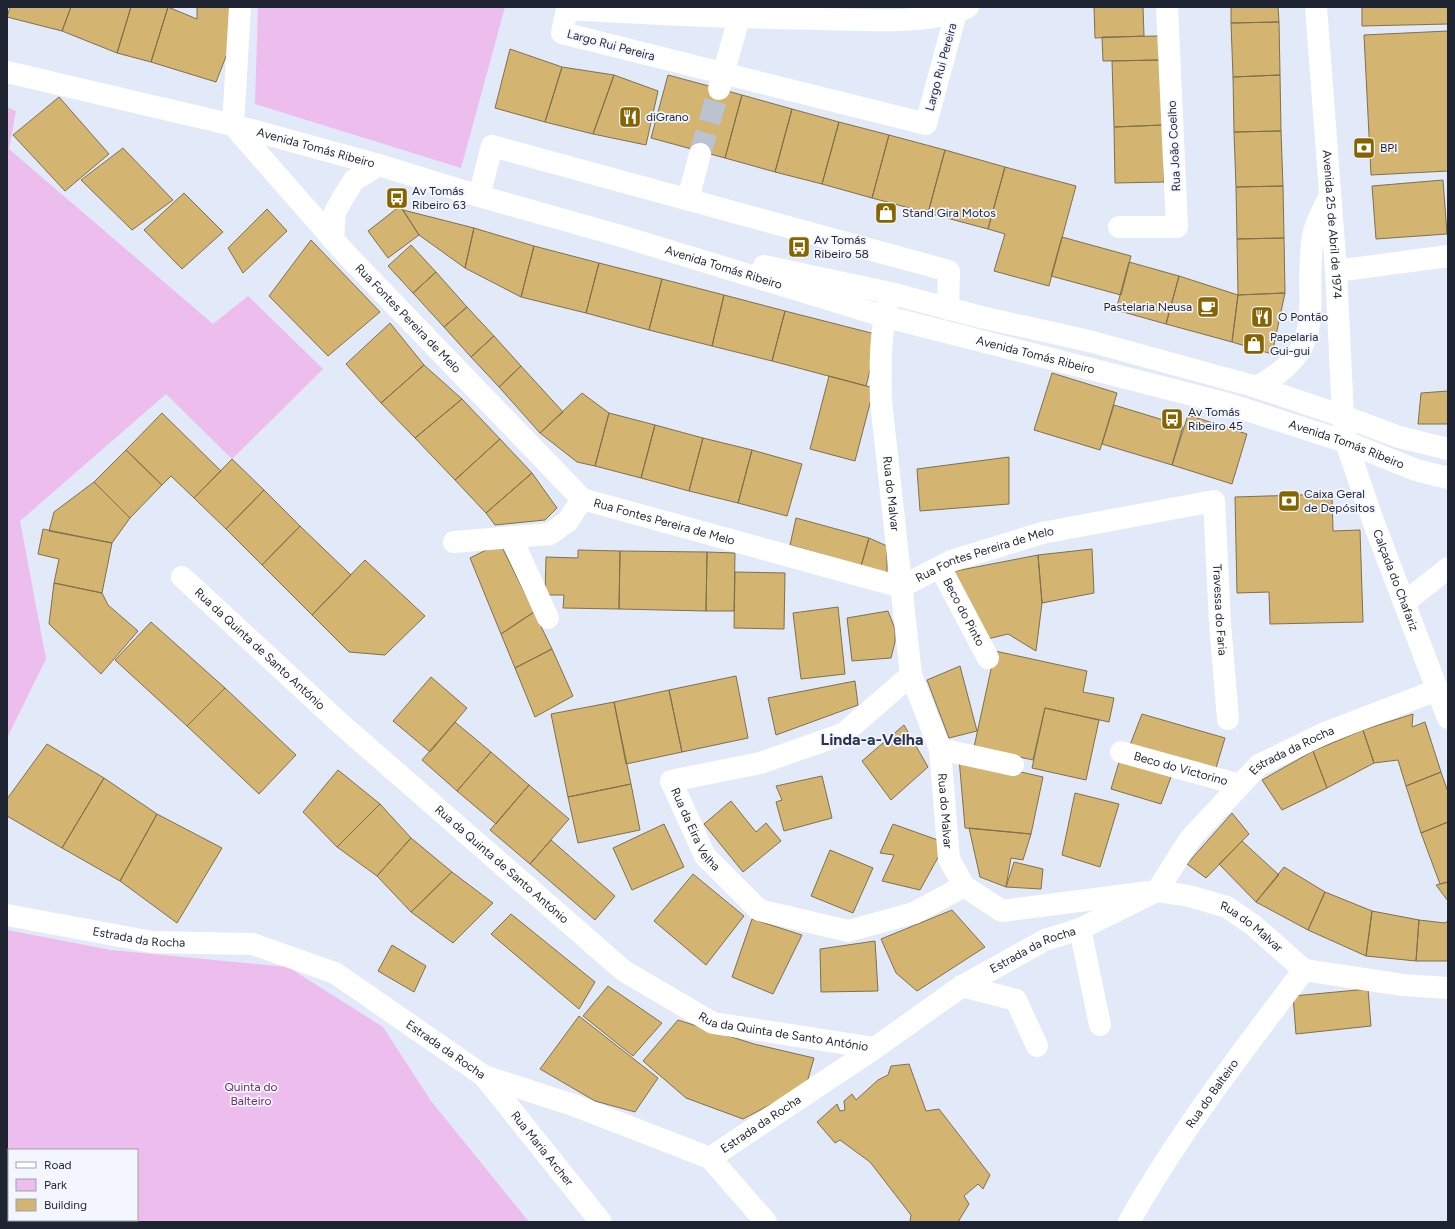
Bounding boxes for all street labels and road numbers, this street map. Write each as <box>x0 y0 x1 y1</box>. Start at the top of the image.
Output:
street label: Largo Rui Pereira <box>923 22 959 112</box>
street label: Largo Rui Pereira <box>566 27 656 63</box>
street label: Rua João Coelho <box>1165 100 1183 192</box>
street label: Avenida Tomás Ribeiro <box>255 125 376 171</box>
street label: Avenida 25 de Abril de 1974 <box>1320 149 1344 300</box>
street label: Avenida Tomás Ribeiro <box>663 243 784 292</box>
street label: Rua Fontes Pereira de Melo <box>352 261 464 376</box>
street label: Avenida Tomás Ribeiro <box>975 333 1096 377</box>
street label: Avenida Tomás Ribeiro <box>1287 417 1406 472</box>
street label: Rua do Malvar <box>880 455 902 532</box>
street label: Rua Fontes Pereira de Melo <box>592 496 736 548</box>
street label: Rua Fontes Pereira de Melo <box>913 524 1055 585</box>
street label: Calçada do Chafariz <box>1370 527 1421 633</box>
street label: Travessa do Faria <box>1210 564 1230 656</box>
street label: Beco do Pinto <box>940 576 988 649</box>
street label: Rua da Quinta de Santo António <box>192 585 328 713</box>
street label: Estrada da Rocha <box>1246 723 1336 778</box>
street label: Beco do Victorino <box>1132 749 1229 788</box>
street label: Rua do Malvar <box>935 773 955 849</box>
street label: Rua da Eira Velha <box>668 785 723 874</box>
street label: Rua da Quinta de Santo António <box>432 802 571 926</box>
street label: Rua do Malvar <box>1219 898 1286 955</box>
street label: Estrada da Rocha <box>91 924 185 950</box>
street label: Estrada da Rocha <box>988 924 1077 976</box>
street label: Rua da Quinta de Santo António <box>696 1009 869 1054</box>
street label: Estrada da Rocha <box>403 1017 488 1082</box>
street label: Rua do Balteiro <box>1183 1056 1241 1131</box>
street label: Estrada da Rocha <box>718 1092 804 1156</box>
street label: Rua Maria Archer <box>508 1108 576 1189</box>

